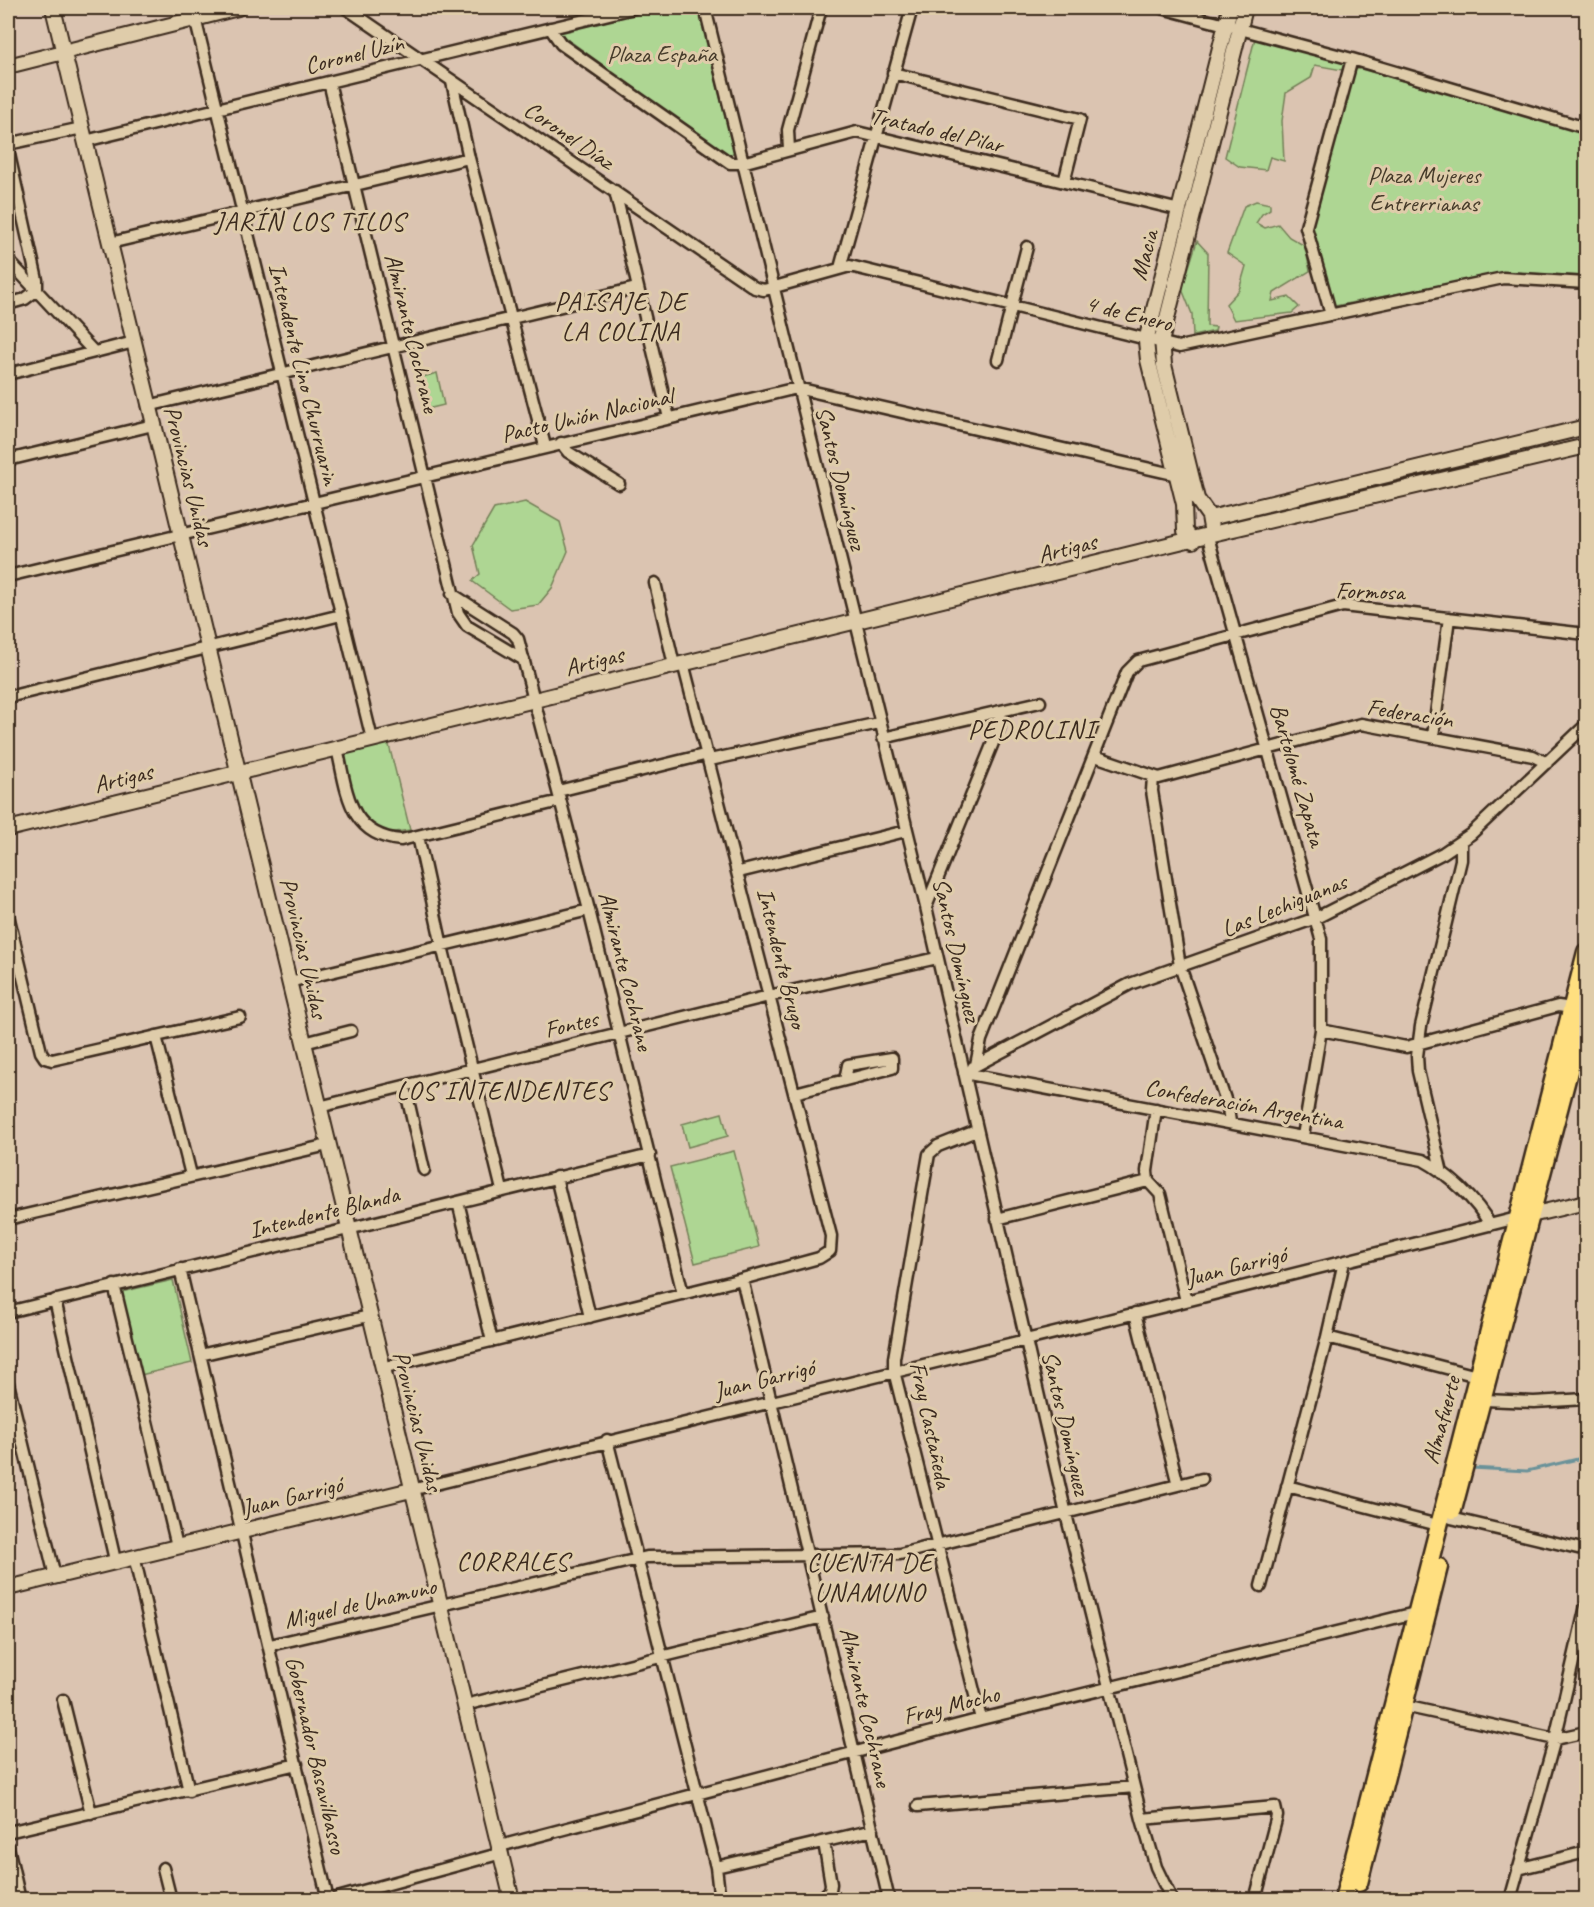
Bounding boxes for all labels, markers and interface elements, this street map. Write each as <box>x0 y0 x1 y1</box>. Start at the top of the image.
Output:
street label: Coronel Uzín <box>302 27 408 81</box>
park label: Plaza España <box>607 39 719 69</box>
street label: Coronel Díaz <box>518 94 622 177</box>
street label: Tratado del Pilar <box>868 100 1008 160</box>
park label: Plaza Mujeres Entrerrianas <box>1368 160 1482 218</box>
district label: JARÍN LOS TILOS <box>213 205 409 238</box>
street label: Macia <box>1123 225 1166 283</box>
street label: Almirante Cochrane <box>378 250 447 418</box>
street label: Intendente Lino Churruarin <box>262 260 346 489</box>
district label: PAISAJE DE LA COLINA <box>555 285 689 348</box>
street label: 4 de Enero <box>1083 288 1177 339</box>
street label: Pacto Unión Nacional <box>498 380 679 449</box>
street label: Provincias Unidas <box>157 403 221 551</box>
street label: Santos Domínguez <box>809 403 874 554</box>
street label: Artigas <box>1035 526 1102 570</box>
street label: Formosa <box>1335 575 1407 607</box>
street label: Artigas <box>562 639 629 683</box>
street label: Federación <box>1365 691 1456 735</box>
street label: Bartolomé Zapata <box>1263 700 1333 852</box>
district label: PEDROLINI <box>968 713 1100 746</box>
street label: Artigas <box>91 756 158 800</box>
street label: Las Lechiguanas <box>1217 866 1353 944</box>
street label: Provincias Unidas <box>273 875 335 1023</box>
street label: Santos Domínguez <box>926 875 988 1026</box>
street label: Intendente Brugo <box>750 885 814 1034</box>
street label: Almirante Cochrane <box>592 888 661 1056</box>
street label: Fontes <box>542 1003 602 1045</box>
street label: Confederación Argentina <box>1143 1072 1347 1137</box>
district label: LOS INTENDENTES <box>396 1074 614 1107</box>
street label: Intendente Blanda <box>246 1179 403 1245</box>
street label: Juan Garrigó <box>1182 1238 1293 1293</box>
street label: Provincias Unidas <box>386 1348 450 1496</box>
street label: Santos Domínguez <box>1035 1348 1097 1499</box>
street label: Juan Garrigó <box>710 1351 821 1406</box>
street label: Fray Castañeda <box>903 1359 959 1492</box>
street label: Almafuerte <box>1415 1371 1468 1467</box>
street label: Juan Garrigó <box>238 1468 349 1523</box>
district label: CORRALES <box>457 1545 573 1578</box>
district label: CUENTA DE UNAMUNO <box>807 1546 935 1609</box>
street label: Miguel de Unamuno <box>281 1571 440 1635</box>
street label: Almirante Cochrane <box>833 1624 899 1792</box>
street label: Gobernador Basavilbasso <box>279 1653 354 1858</box>
street label: Fray Mocho <box>900 1678 1004 1731</box>

